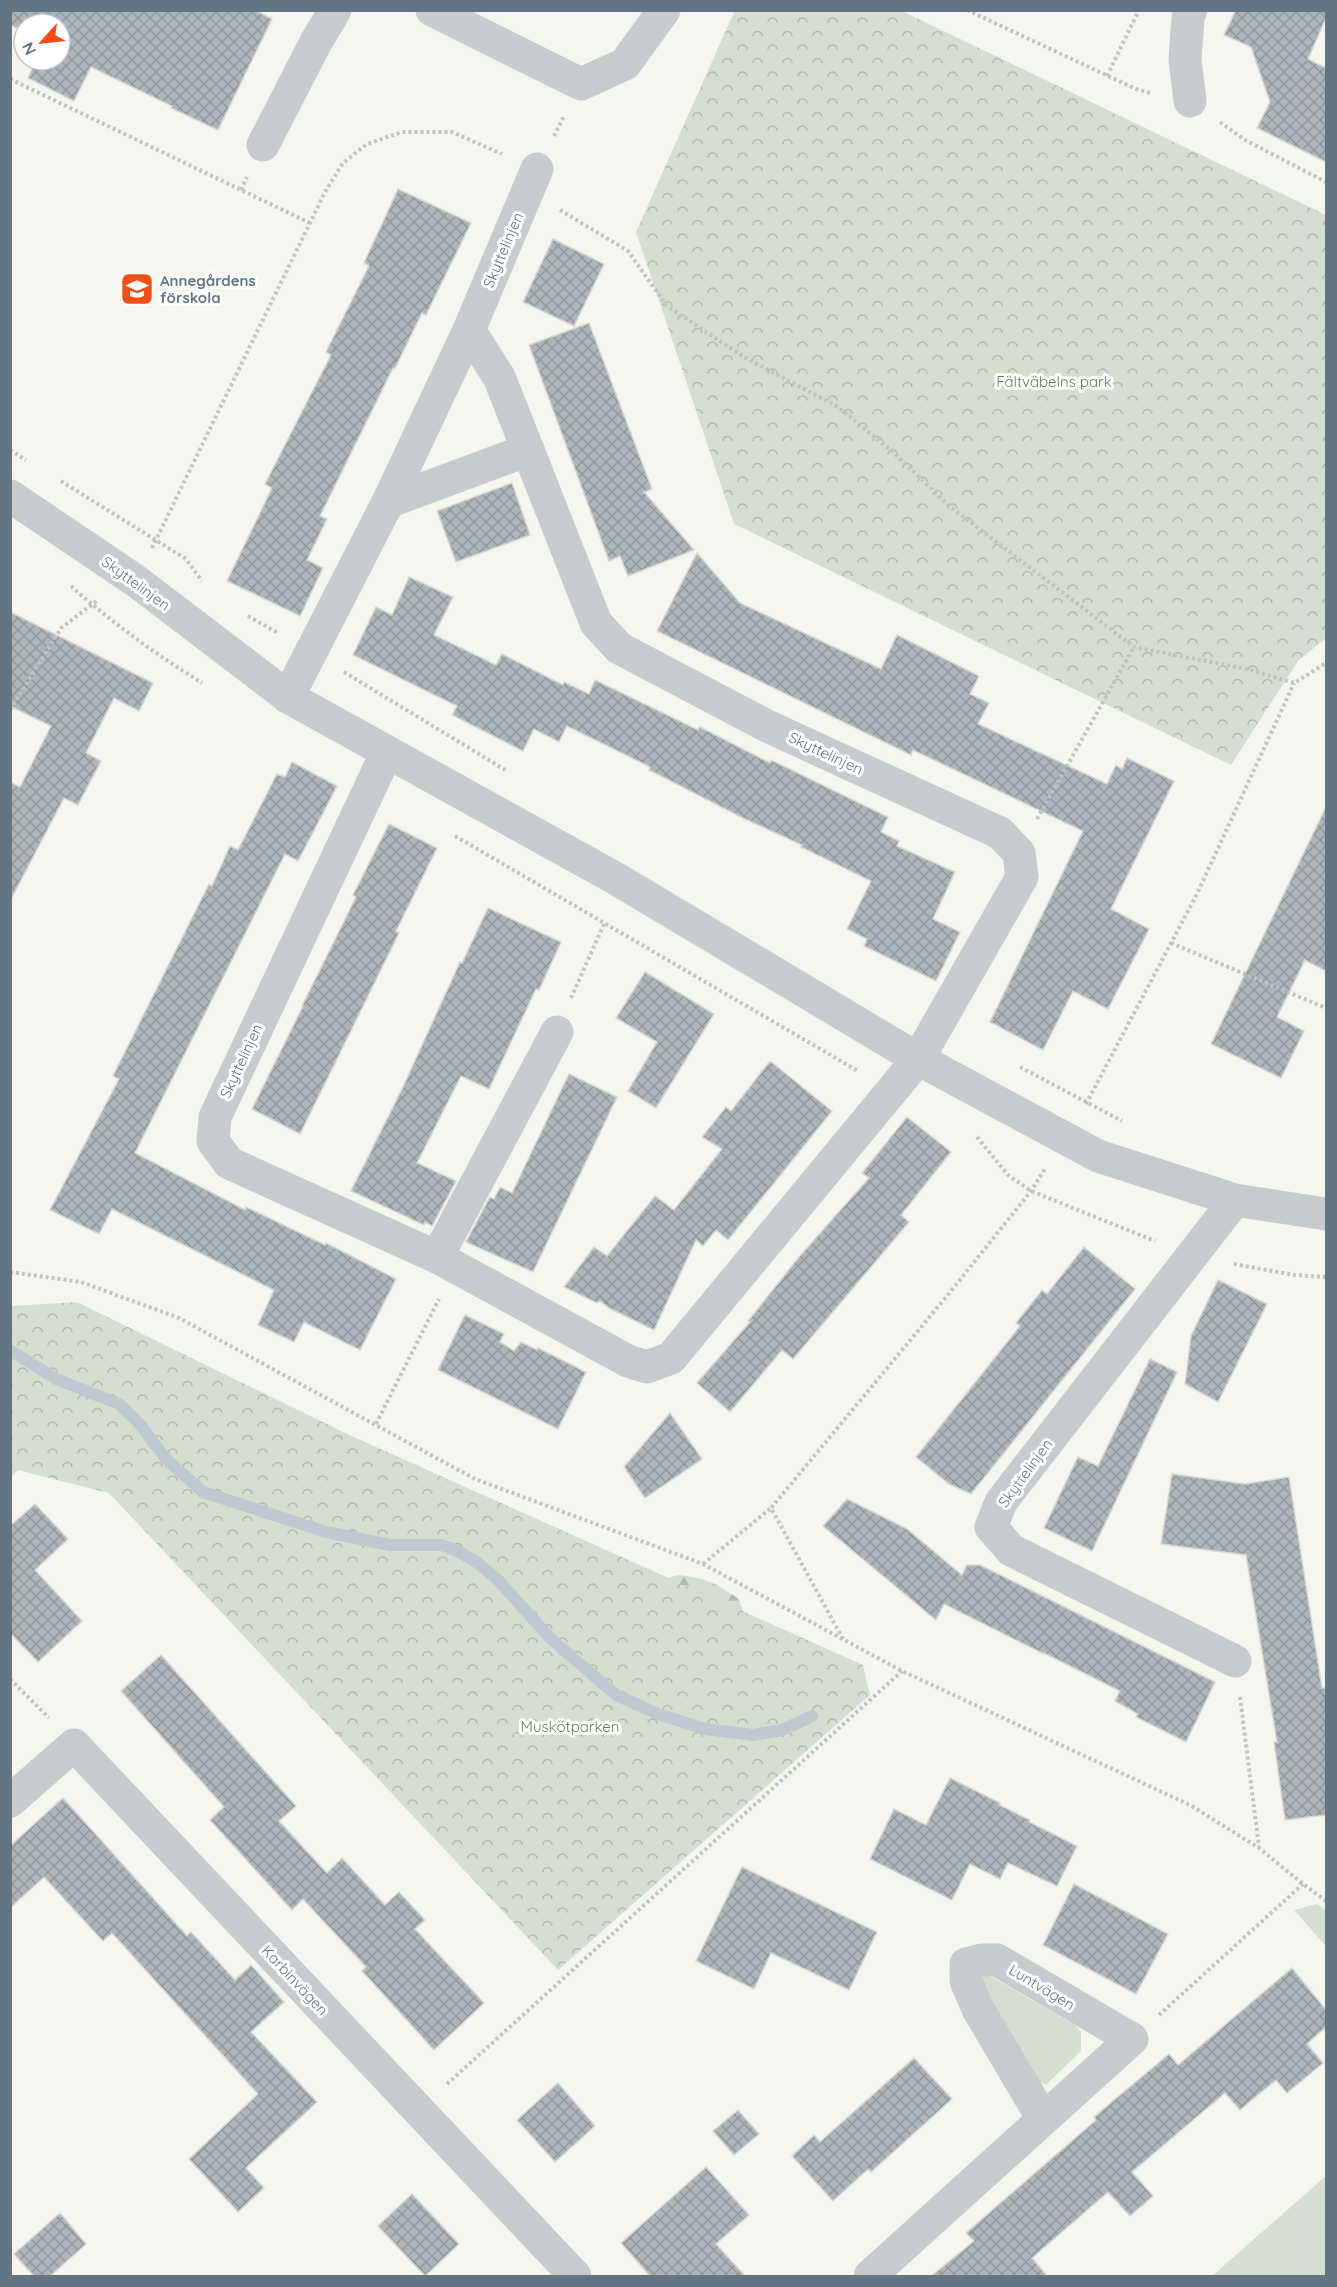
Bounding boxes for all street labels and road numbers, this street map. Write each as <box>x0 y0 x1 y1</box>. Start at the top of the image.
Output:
street label: Skyttelinjen <box>479 209 527 291</box>
street label: Skyttelinjen <box>98 552 174 614</box>
street label: Skyttelinjen <box>786 727 866 779</box>
street label: Skyttelinjen <box>215 1021 267 1101</box>
street label: Skyttelinjen <box>994 1435 1056 1511</box>
street label: Karbinvägen <box>258 1941 332 2019</box>
street label: Luntvägen <box>1006 1960 1078 2014</box>

